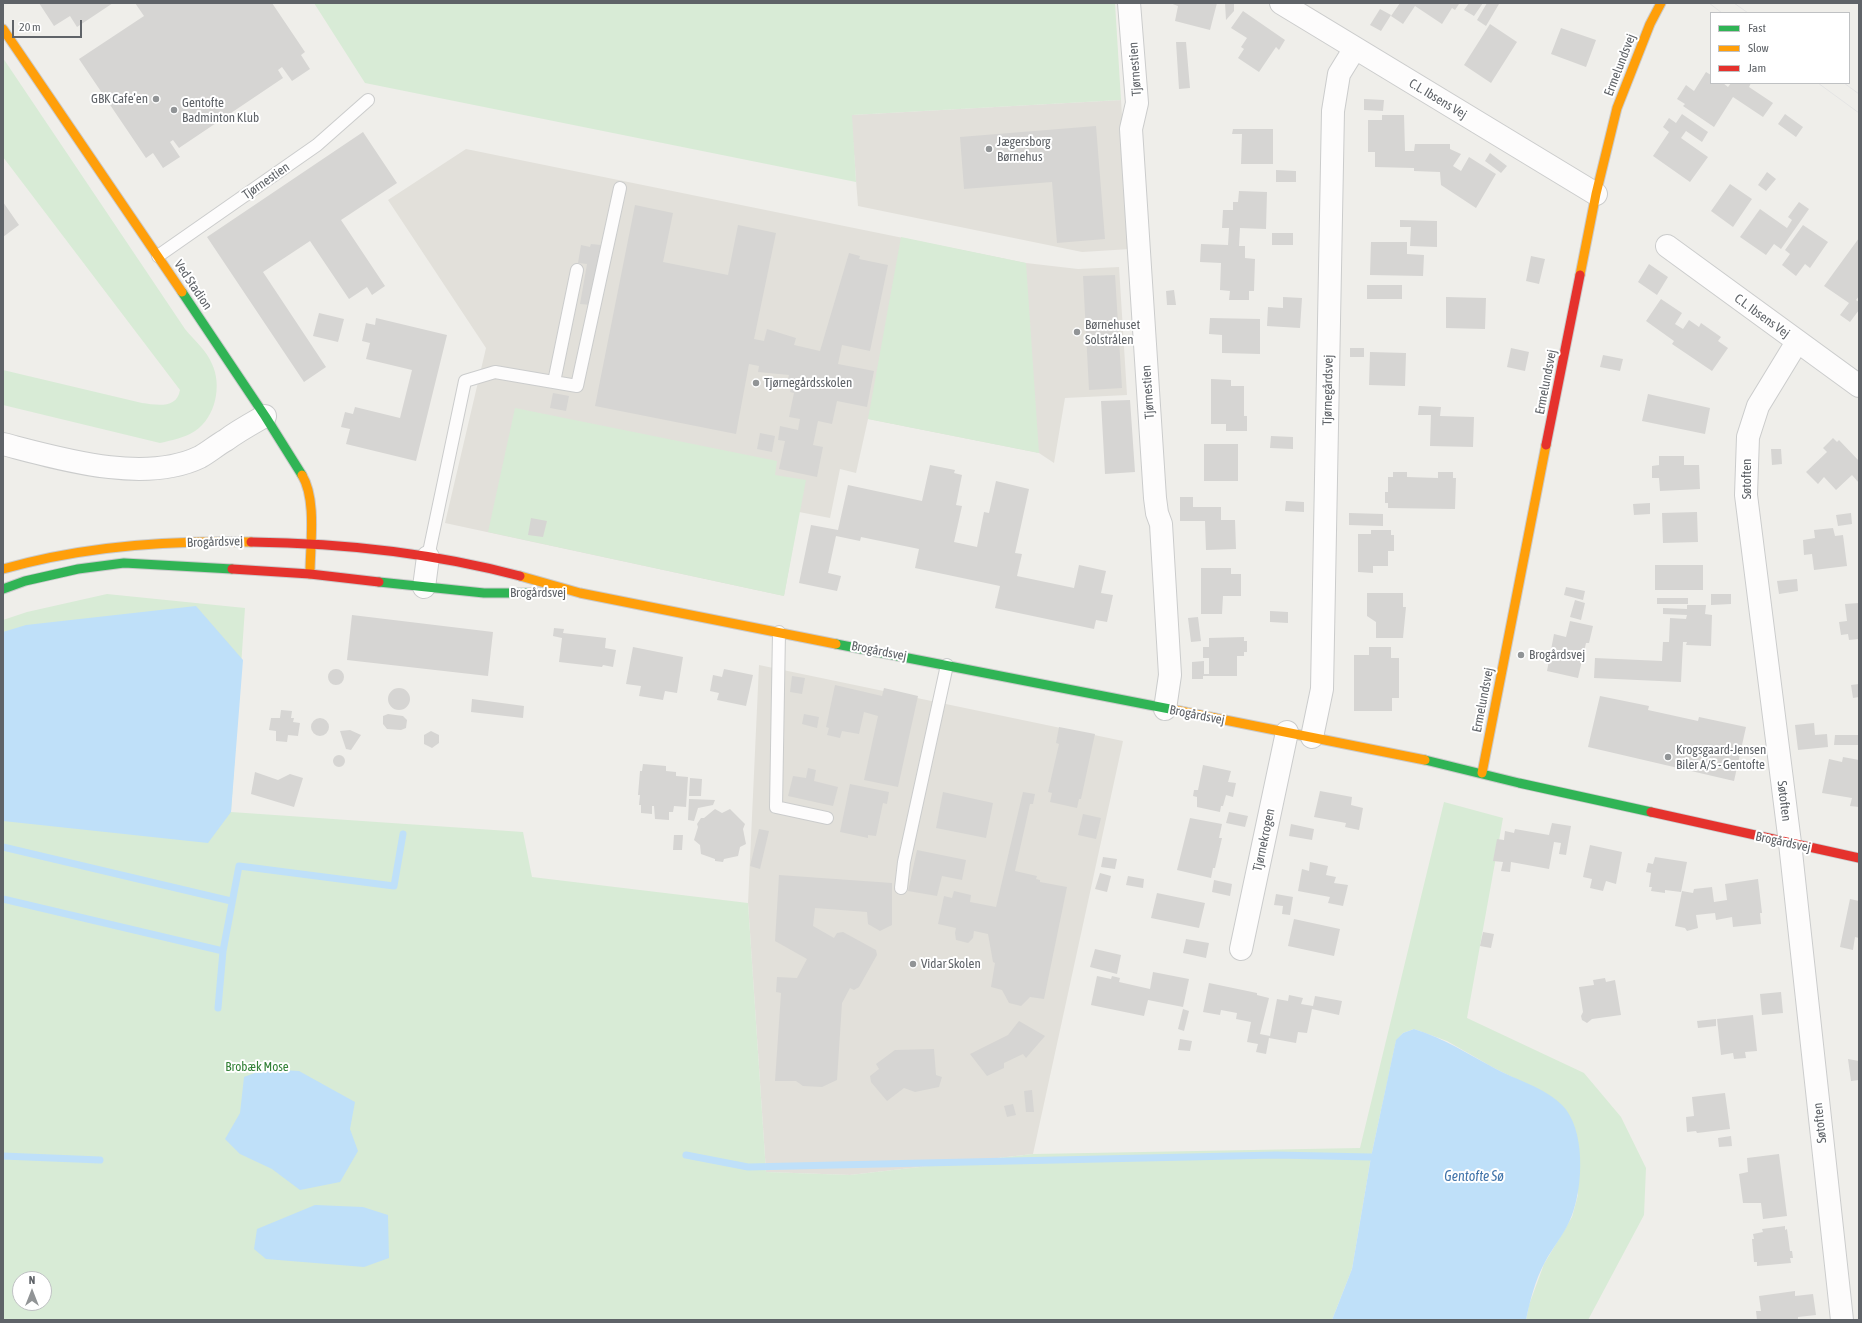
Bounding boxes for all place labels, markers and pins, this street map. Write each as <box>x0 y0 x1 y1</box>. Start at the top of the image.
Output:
place label: GBK Cafe’en <box>91 91 148 107</box>
marker: GBK Cafe’en <box>151 94 161 104</box>
place label: Gentofte Badminton Klub <box>182 95 259 126</box>
marker: Gentofte Badminton Klub <box>169 105 179 115</box>
place label: Jægersborg Børnehus <box>997 134 1051 165</box>
marker: Jægersborg Børnehus <box>984 144 994 154</box>
place label: Børnehuset Solstrålen <box>1085 317 1140 348</box>
marker: Børnehuset Solstrålen <box>1072 327 1082 337</box>
place label: Tjørnegårdsskolen <box>764 375 852 391</box>
marker: Tjørnegårdsskolen <box>751 378 761 388</box>
place label: Brogårdsvej <box>1529 647 1585 663</box>
marker: Brogårdsvej <box>1516 650 1526 660</box>
place label: Krogsgaard-Jensen Biler A/S - Gentofte <box>1676 742 1766 773</box>
marker: Krogsgaard-Jensen Biler A/S - Gentofte <box>1663 752 1673 762</box>
place label: Vidar Skolen <box>921 956 981 972</box>
marker: Vidar Skolen <box>908 959 918 969</box>

